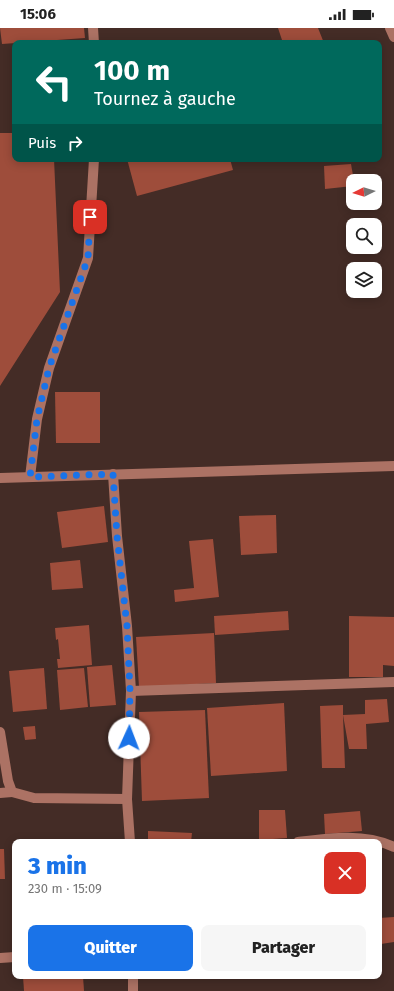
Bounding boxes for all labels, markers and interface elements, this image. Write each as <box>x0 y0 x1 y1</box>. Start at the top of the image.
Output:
text: 15:06 <box>20 5 56 23</box>
text: 100 m <box>94 54 170 87</box>
icon: left <box>28 56 80 108</box>
text: Tournez à gauche <box>94 88 236 110</box>
icon: right <box>64 132 86 154</box>
text: Puis <box>28 134 56 152</box>
north arrow <box>346 174 382 210</box>
map controls <box>346 174 382 298</box>
pin <box>73 200 107 234</box>
icon: arrive <box>79 206 101 228</box>
button: search <box>346 218 382 254</box>
button: layers <box>346 262 382 298</box>
position arrow <box>108 717 150 759</box>
text: 3 min <box>28 852 87 880</box>
button: close <box>324 852 366 894</box>
text: 230 m · 15:09 <box>28 881 102 896</box>
button: Quitter <box>28 925 193 971</box>
button: Partager <box>201 925 366 971</box>

